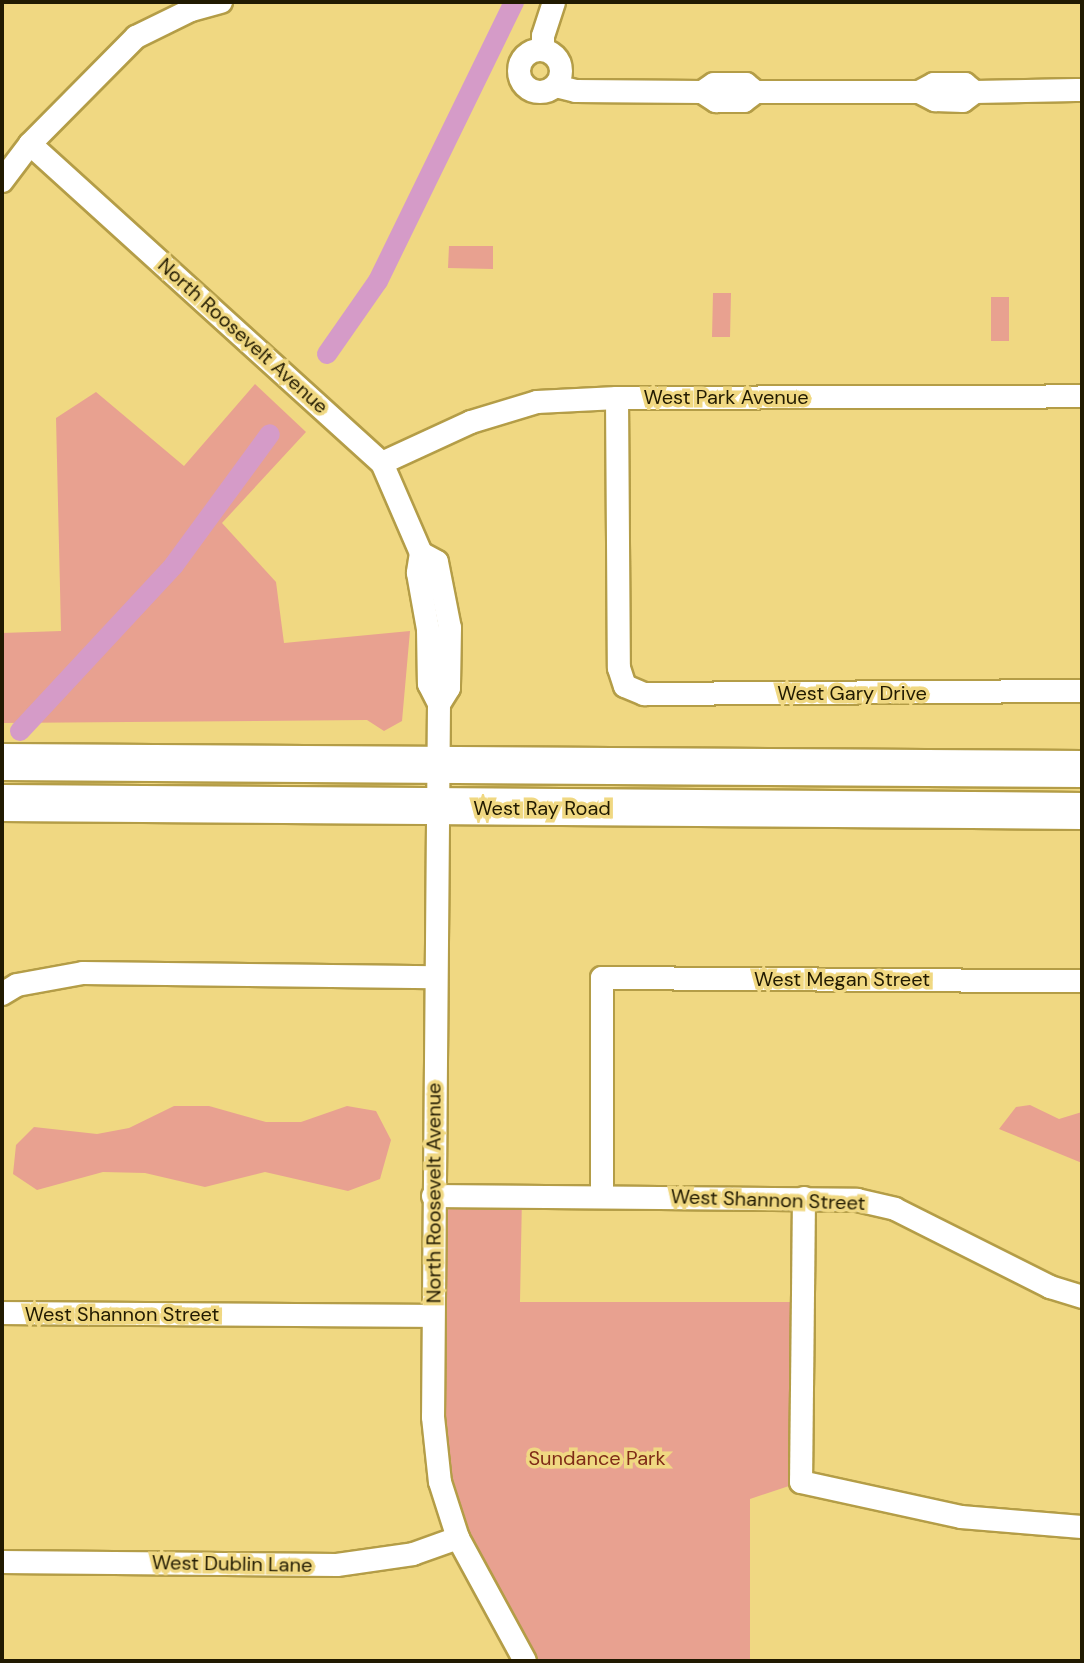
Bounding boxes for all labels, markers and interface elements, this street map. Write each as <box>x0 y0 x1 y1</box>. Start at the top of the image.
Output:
street label: North Roosevelt Avenue <box>153 253 333 419</box>
street label: West Park Avenue <box>643 385 809 409</box>
street label: West Gary Drive <box>777 681 927 705</box>
street label: West Ray Road <box>473 796 611 820</box>
street label: West Megan Street <box>754 967 930 991</box>
street label: North Roosevelt Avenue <box>422 1083 446 1303</box>
street label: West Shannon Street <box>670 1185 866 1215</box>
street label: West Shannon Street <box>25 1302 219 1326</box>
park label: Sundance Park <box>528 1446 666 1470</box>
street label: West Dublin Lane <box>152 1551 312 1577</box>

